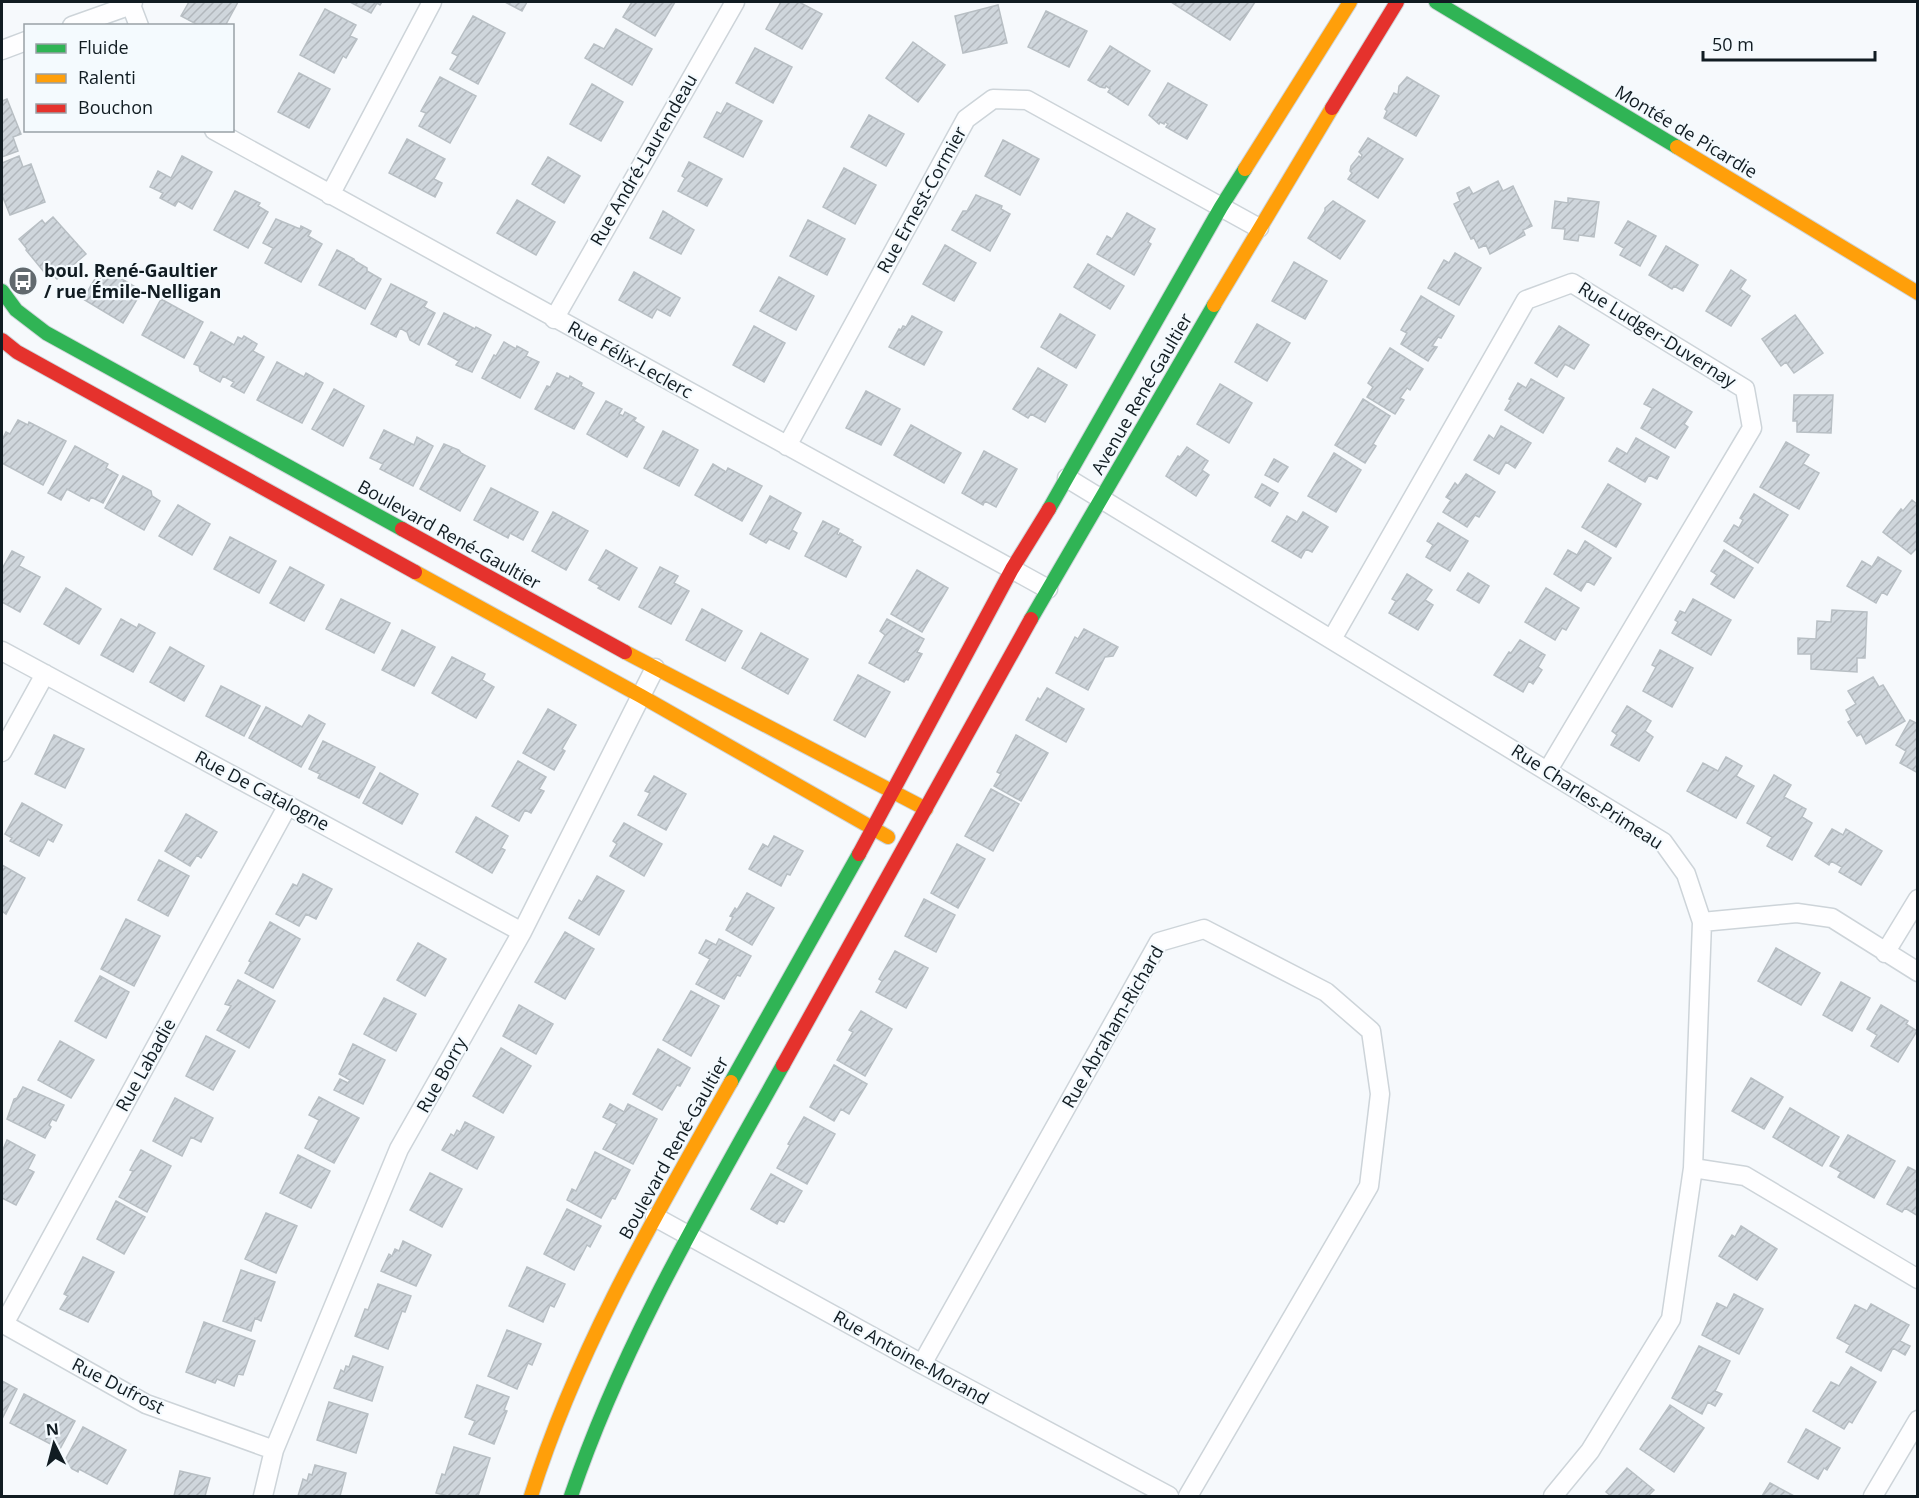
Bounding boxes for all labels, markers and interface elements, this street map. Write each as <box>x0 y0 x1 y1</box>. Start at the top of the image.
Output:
legend <box>24 24 234 132</box>
scale bar <box>1703 24 1876 62</box>
text: 50 m <box>1712 32 1754 56</box>
text: Fluide <box>78 35 129 59</box>
text: Ralenti <box>78 65 136 89</box>
street label: Rue André-Laurendeau <box>584 69 702 250</box>
street label: Montée de Picardie <box>1611 79 1762 183</box>
text: Bouchon <box>78 95 153 119</box>
street label: Rue Ernest-Cormier <box>871 121 972 277</box>
place label: boul. René-Gaultier / rue Émile-Nelligan <box>44 258 221 303</box>
bus stop icon: boul. René-Gaultier / rue Émile-Nelligan <box>7 265 39 297</box>
street label: Rue Ludger-Duvernay <box>1574 276 1742 393</box>
street label: Avenue René-Gaultier <box>1085 308 1197 479</box>
street label: Rue Félix-Leclerc <box>564 315 698 404</box>
street label: Boulevard René-Gaultier <box>354 474 546 595</box>
street label: Rue Charles-Primeau <box>1507 738 1668 854</box>
street label: Rue De Catalogne <box>191 745 334 836</box>
street label: Rue Abraham-Richard <box>1056 941 1168 1112</box>
street label: Rue Labadie <box>110 1014 181 1115</box>
street label: Rue Borry <box>410 1031 472 1117</box>
street label: Boulevard René-Gaultier <box>613 1051 734 1243</box>
street label: Rue Antoine-Morand <box>829 1304 994 1410</box>
street label: Rue Dufrost <box>68 1352 169 1419</box>
north arrow <box>24 1414 84 1474</box>
text: N <box>45 1417 60 1441</box>

